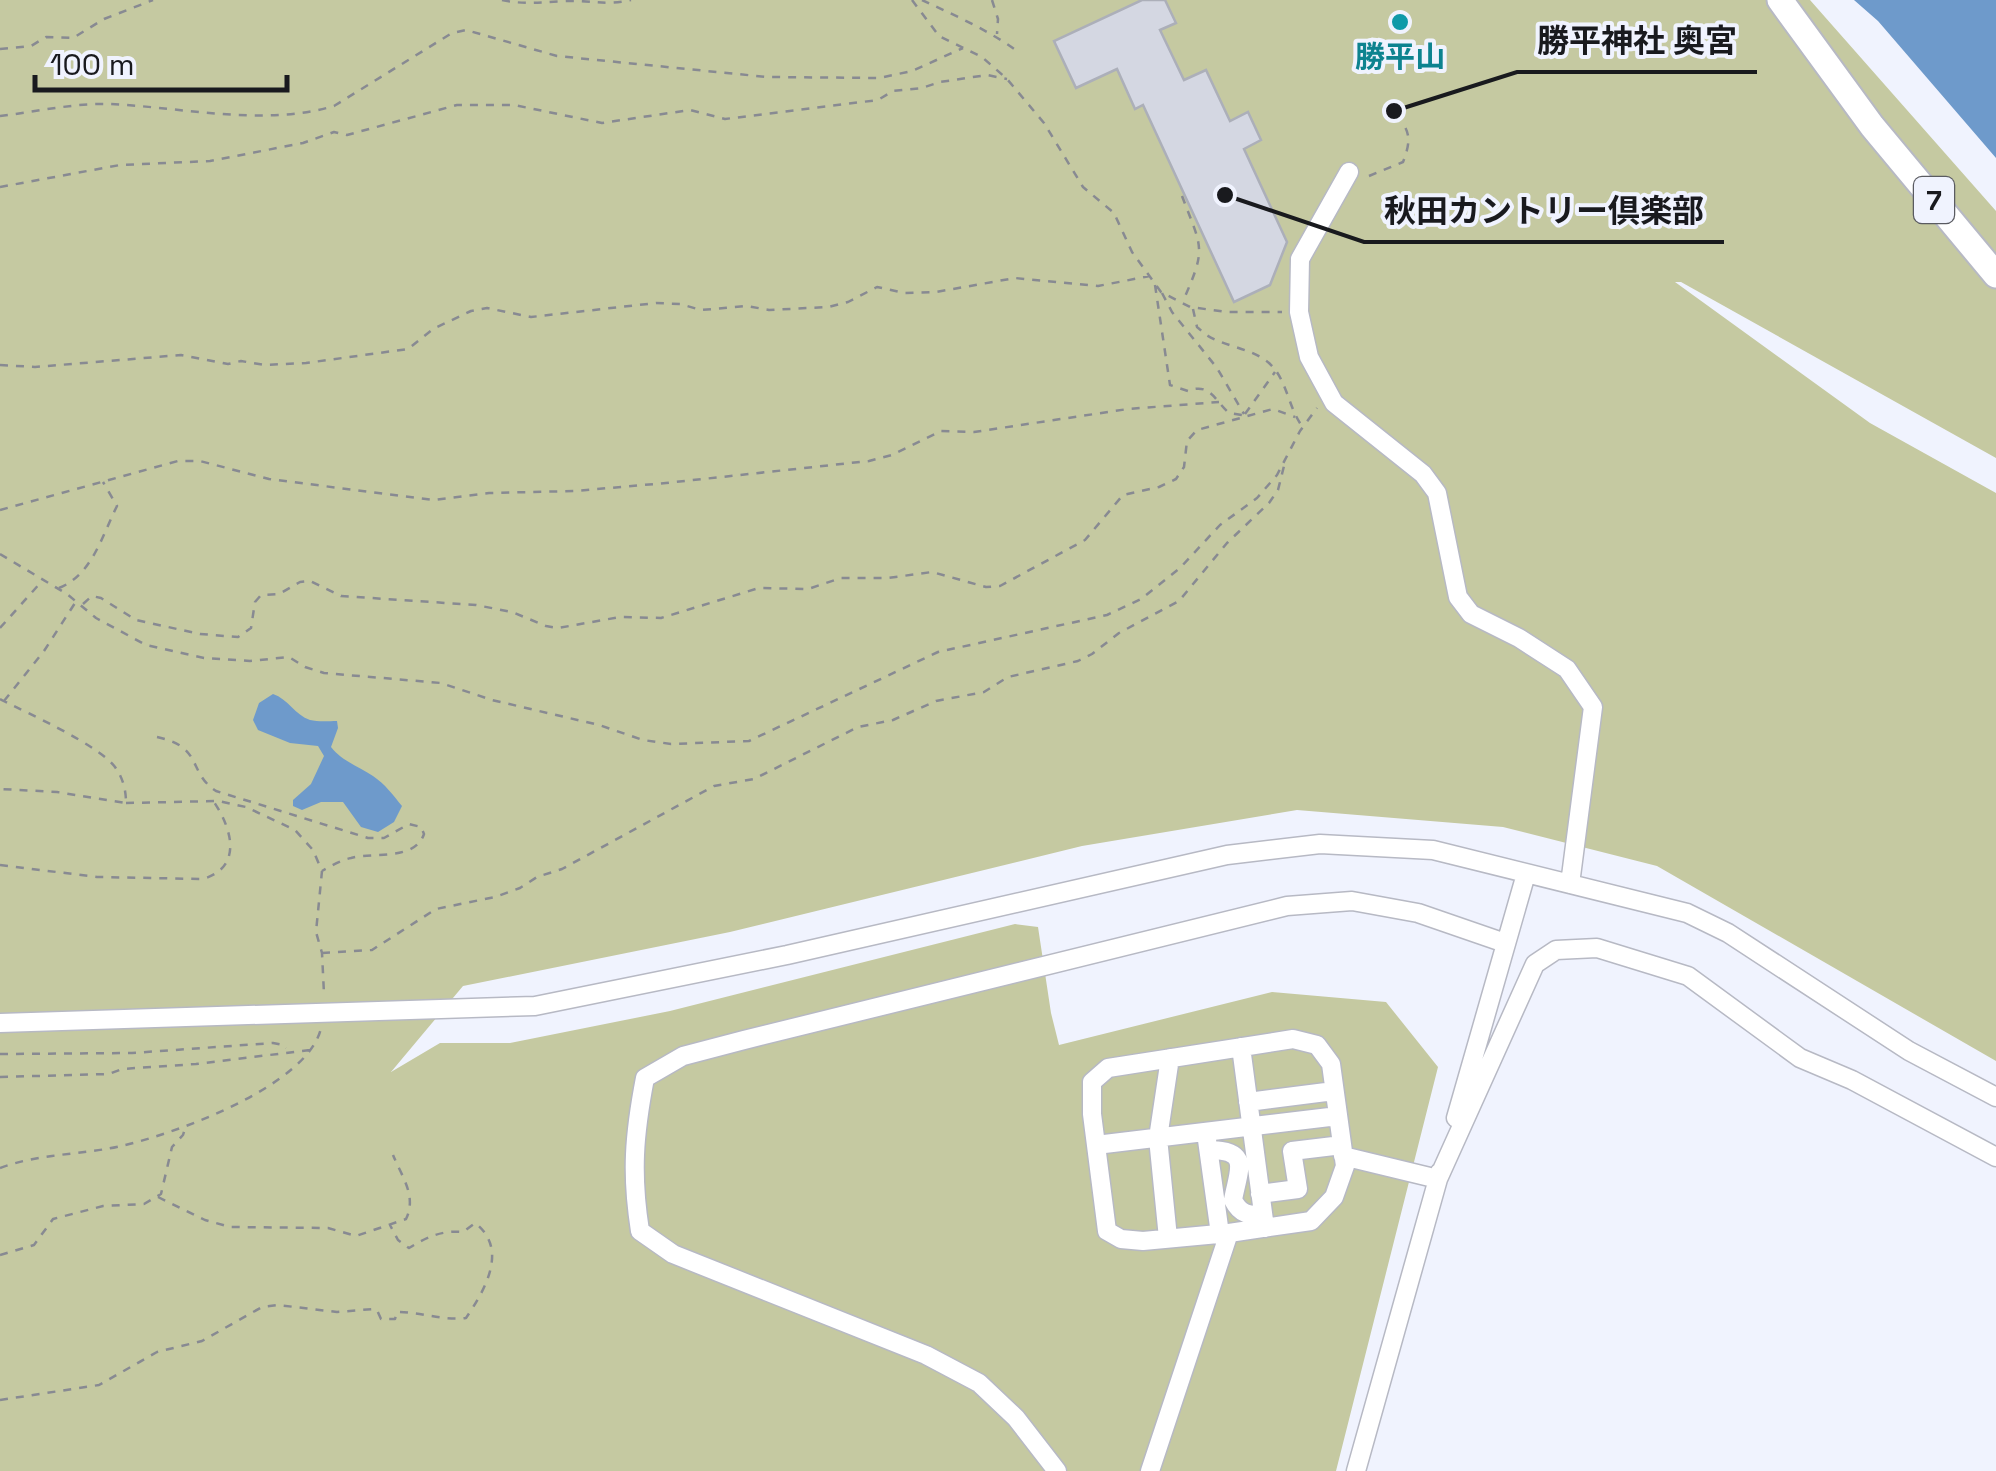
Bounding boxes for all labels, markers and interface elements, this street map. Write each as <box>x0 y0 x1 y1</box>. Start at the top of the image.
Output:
callout: 勝平神社 奥宮 <box>1517 10 1757 72</box>
marker: 勝平山 <box>1389 11 1411 33</box>
text: 勝平神社 奥宮 <box>1537 21 1737 61</box>
scale bar <box>35 30 288 92</box>
place label: 勝平山 <box>1355 37 1445 76</box>
text: 100 m <box>50 45 135 84</box>
road number: 7 <box>1914 177 1954 223</box>
callout: 秋田カントリー倶楽部 <box>1364 180 1724 242</box>
text: 秋田カントリー倶楽部 <box>1384 191 1704 231</box>

